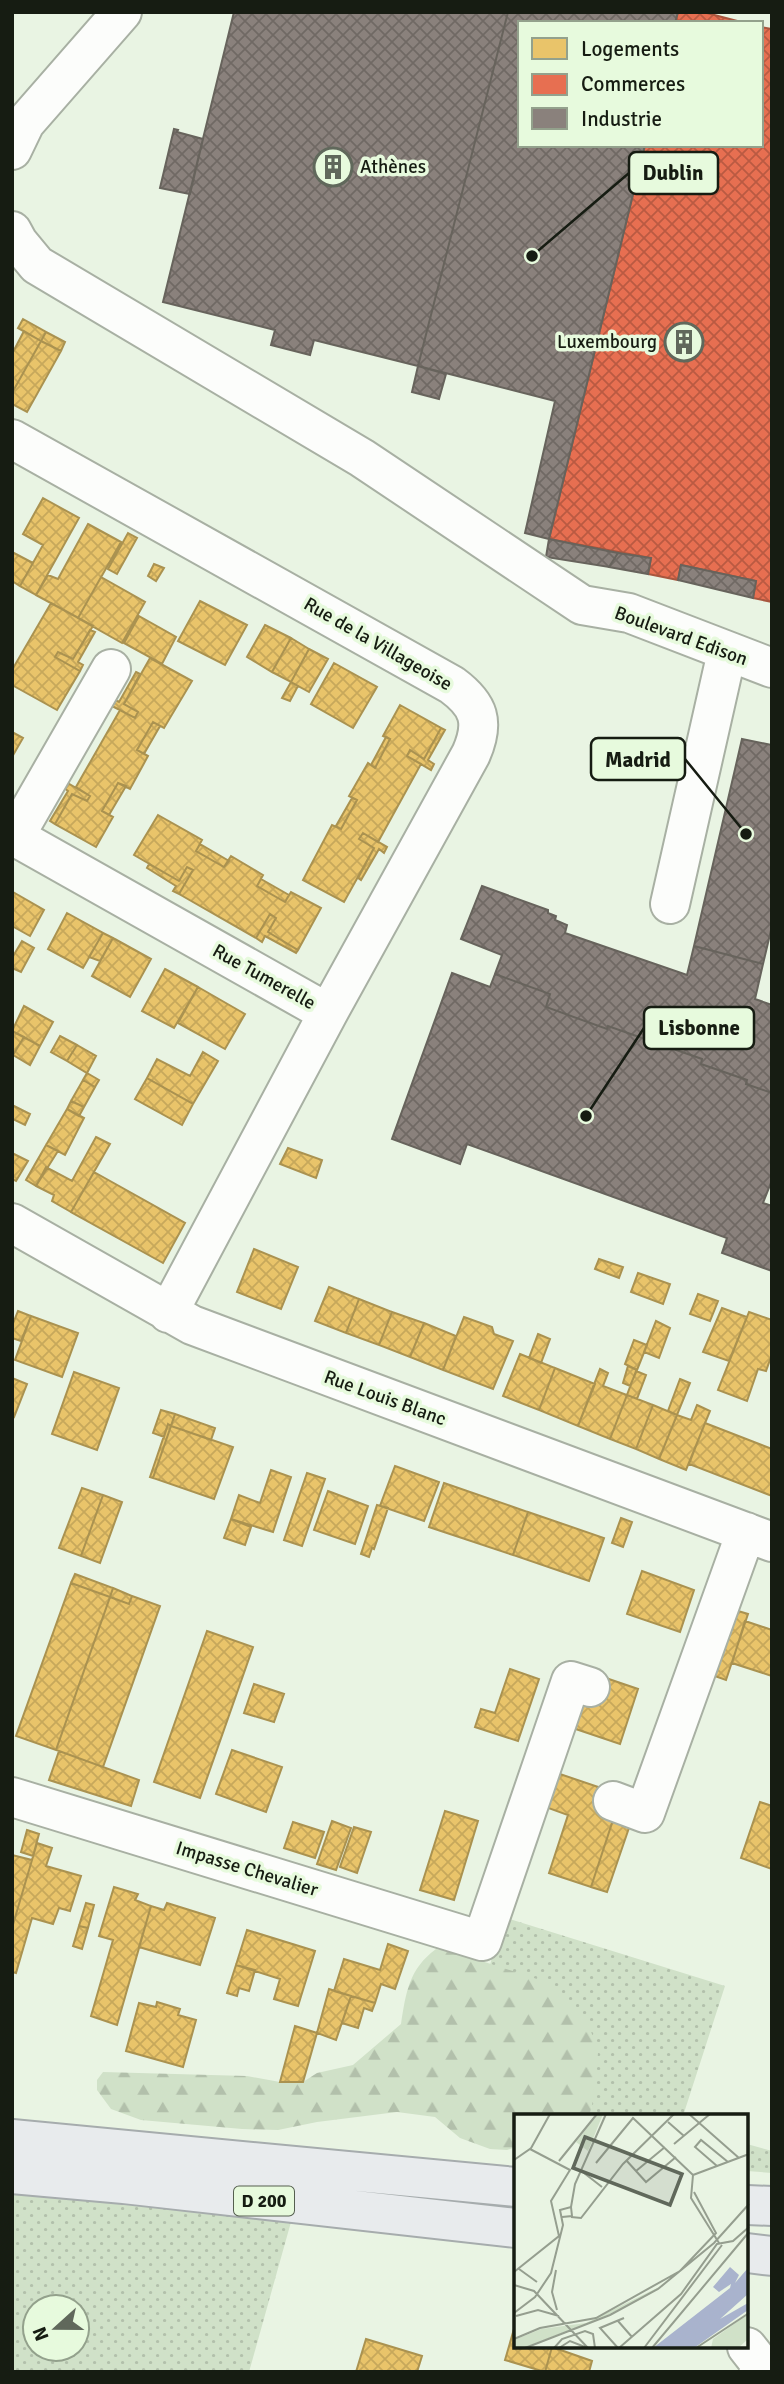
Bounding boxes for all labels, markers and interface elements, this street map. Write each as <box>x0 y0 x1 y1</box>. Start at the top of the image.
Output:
legend <box>518 21 763 147</box>
text: Logements <box>581 36 679 62</box>
text: Commerces <box>581 71 685 97</box>
text: Industrie <box>581 106 662 132</box>
building icon: Athènes <box>312 146 354 188</box>
callout: Dublin <box>629 152 718 194</box>
place label: Athènes <box>360 155 426 179</box>
text: Dublin <box>643 160 703 186</box>
building icon: Luxembourg <box>663 321 705 363</box>
place label: Luxembourg <box>557 330 657 354</box>
street label: Rue de la Villageoise <box>300 592 456 696</box>
street label: Boulevard Edison <box>611 601 751 671</box>
callout: Madrid <box>591 738 685 780</box>
text: Madrid <box>605 747 671 773</box>
street label: Rue Tumerelle <box>208 939 320 1015</box>
callout: Lisbonne <box>644 1007 754 1049</box>
text: Lisbonne <box>658 1015 740 1041</box>
street label: Rue Louis Blanc <box>321 1365 449 1431</box>
street label: Impasse Chevalier <box>173 1836 321 1902</box>
inset map <box>514 2114 749 2349</box>
road number: D 200 <box>234 2186 294 2216</box>
north arrow <box>21 2293 91 2363</box>
text: N <box>27 2323 55 2344</box>

